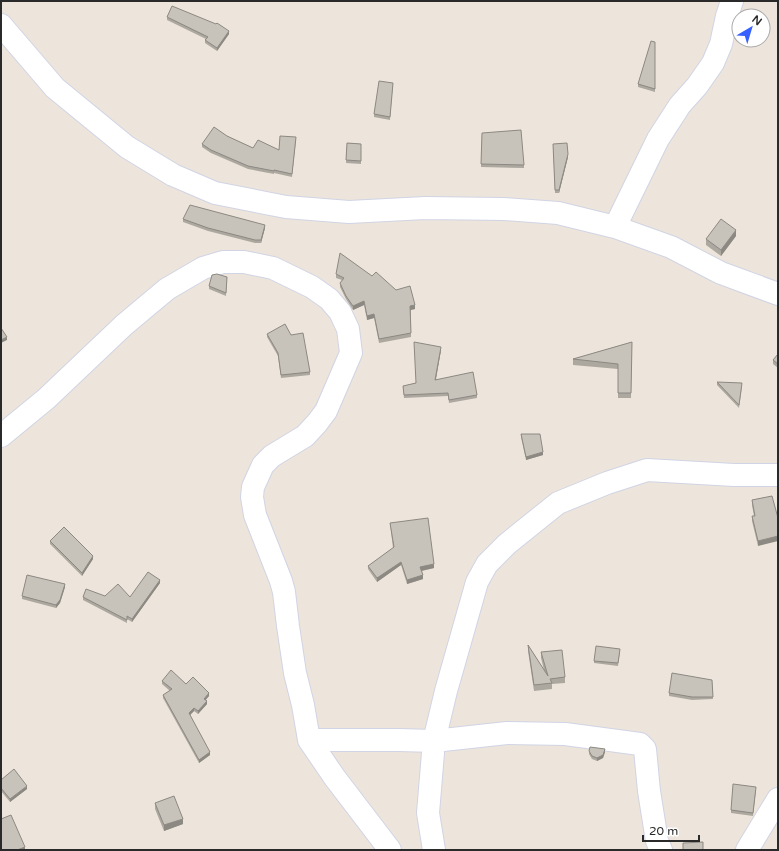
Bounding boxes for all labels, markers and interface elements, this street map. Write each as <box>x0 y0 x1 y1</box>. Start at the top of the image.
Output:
north arrow <box>731 8 771 48</box>
text: N <box>749 13 764 28</box>
scale bar <box>643 817 699 843</box>
text: 20 m <box>649 824 678 838</box>

